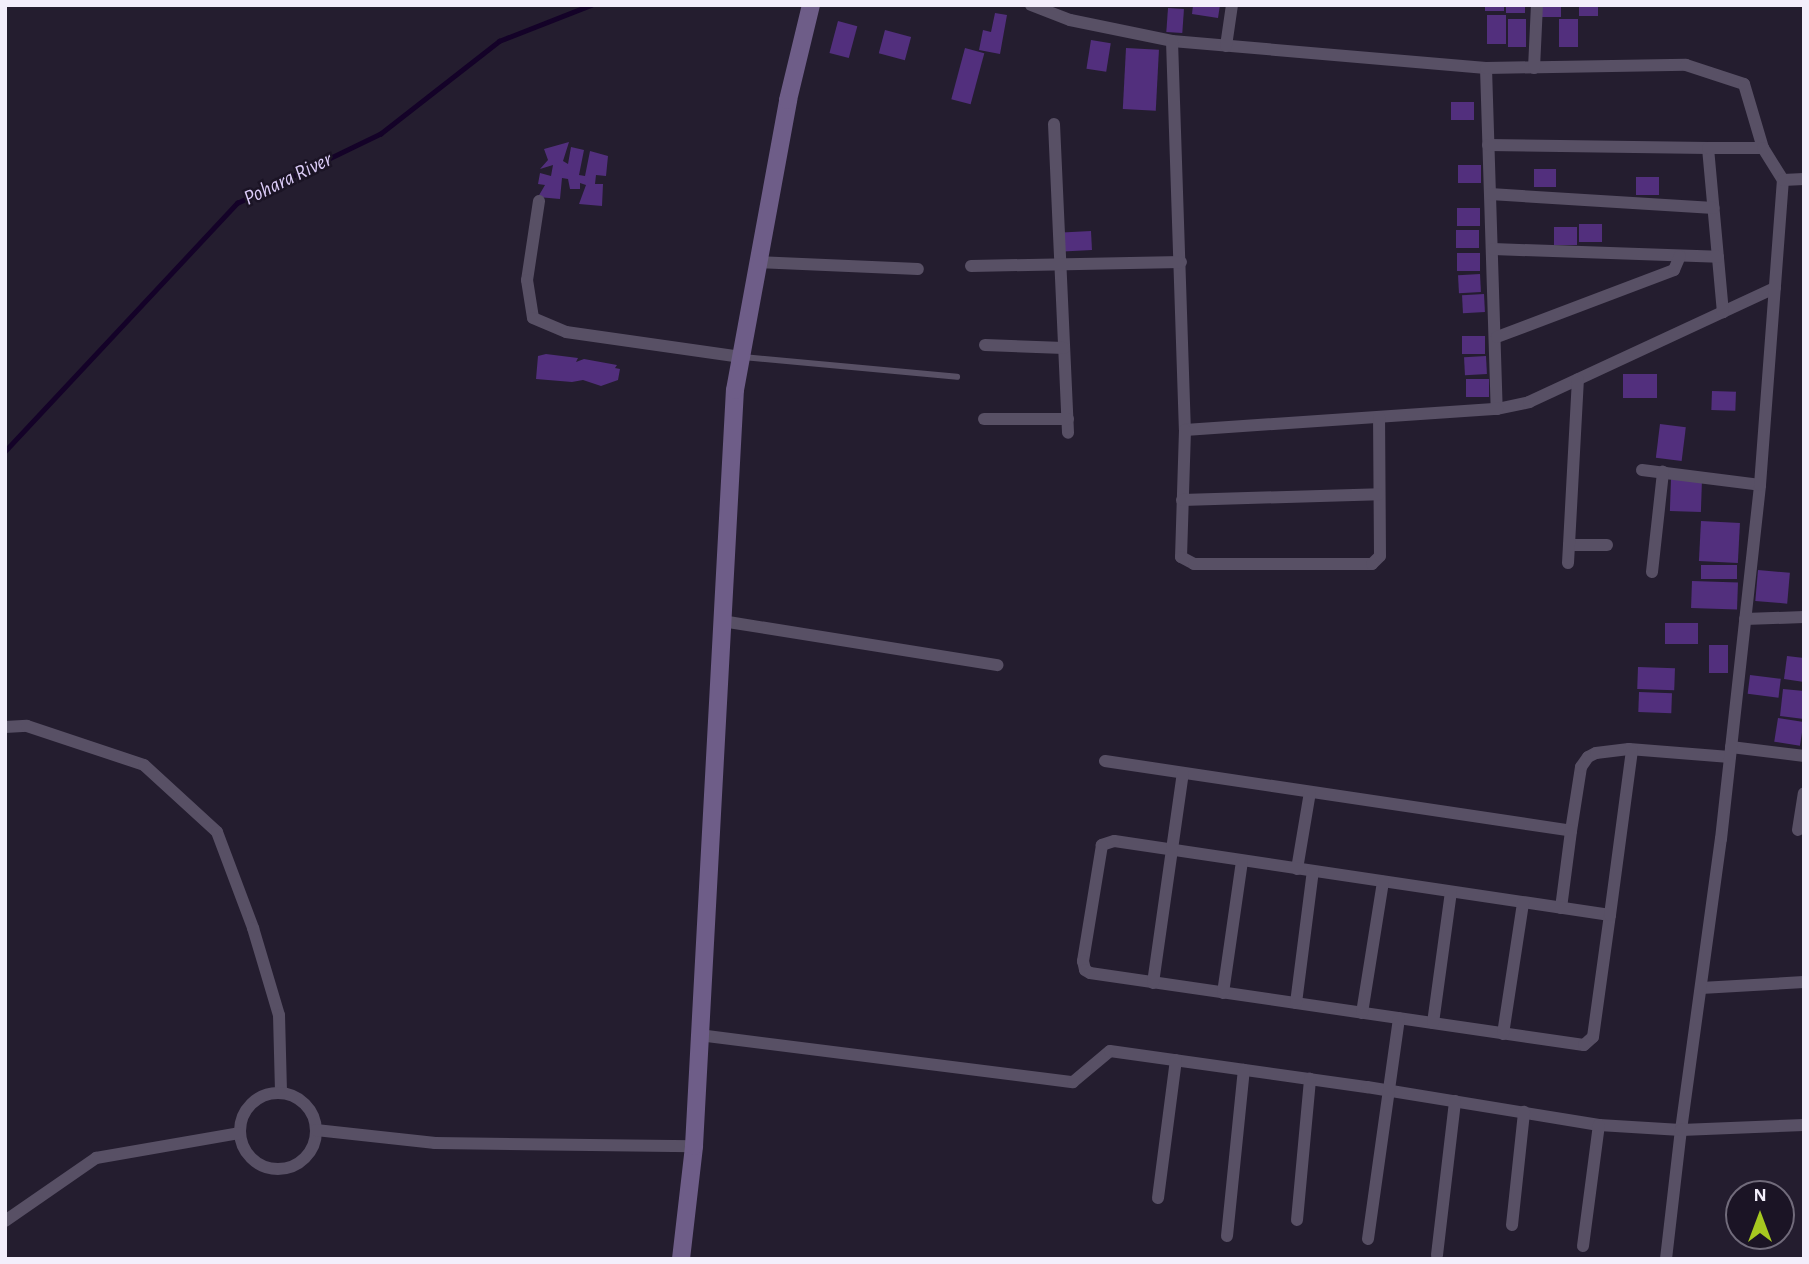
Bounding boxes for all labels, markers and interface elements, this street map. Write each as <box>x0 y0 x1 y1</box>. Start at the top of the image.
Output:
water label: Pohara River <box>240 147 336 211</box>
north arrow <box>1725 1180 1795 1250</box>
text: N <box>1753 1186 1767 1205</box>

